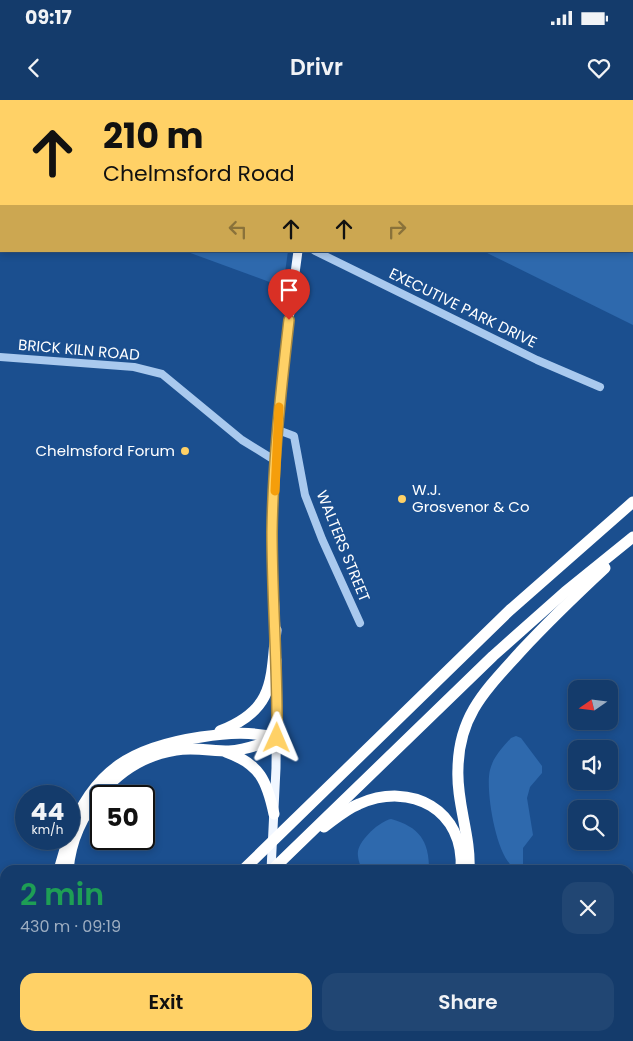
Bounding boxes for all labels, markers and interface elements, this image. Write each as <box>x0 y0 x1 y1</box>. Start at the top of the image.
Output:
text: 09:17 <box>25 4 72 31</box>
text: Drivr <box>290 52 343 83</box>
icon: back <box>20 54 48 82</box>
icon: heart <box>585 54 613 82</box>
text: 210 m <box>103 111 203 160</box>
icon: ahead <box>20 120 85 185</box>
text: Chelmsford Road <box>103 158 295 189</box>
icon: left <box>224 215 252 243</box>
icon: ahead <box>277 215 305 243</box>
icon: ahead <box>330 215 358 243</box>
icon: right <box>383 215 411 243</box>
street label: EXECUTIVE PARK DRIVE <box>386 263 541 353</box>
pin <box>268 269 310 320</box>
icon: arrive <box>275 276 303 304</box>
street label: BRICK KILN ROAD <box>17 334 141 365</box>
place label: Chelmsford Forum <box>35 440 175 461</box>
marker: Chelmsford Forum <box>179 445 191 457</box>
place label: W.J. Grosvenor & Co <box>412 479 529 517</box>
street label: WALTERS STREET <box>312 487 375 605</box>
marker: W.J. Grosvenor & Co <box>396 493 408 505</box>
north arrow <box>568 680 618 730</box>
map controls <box>568 680 618 850</box>
position arrow <box>250 711 302 763</box>
button: sound <box>568 740 618 790</box>
speed limit sign: 50 <box>90 785 155 850</box>
text: 44 <box>31 794 64 829</box>
button: search <box>568 800 618 850</box>
text: km/h <box>32 821 63 838</box>
text: 2 min <box>20 873 104 916</box>
button: close <box>562 882 614 934</box>
text: 430 m · 09:19 <box>20 915 121 938</box>
button: Exit <box>20 973 312 1031</box>
button: Share <box>322 973 614 1031</box>

